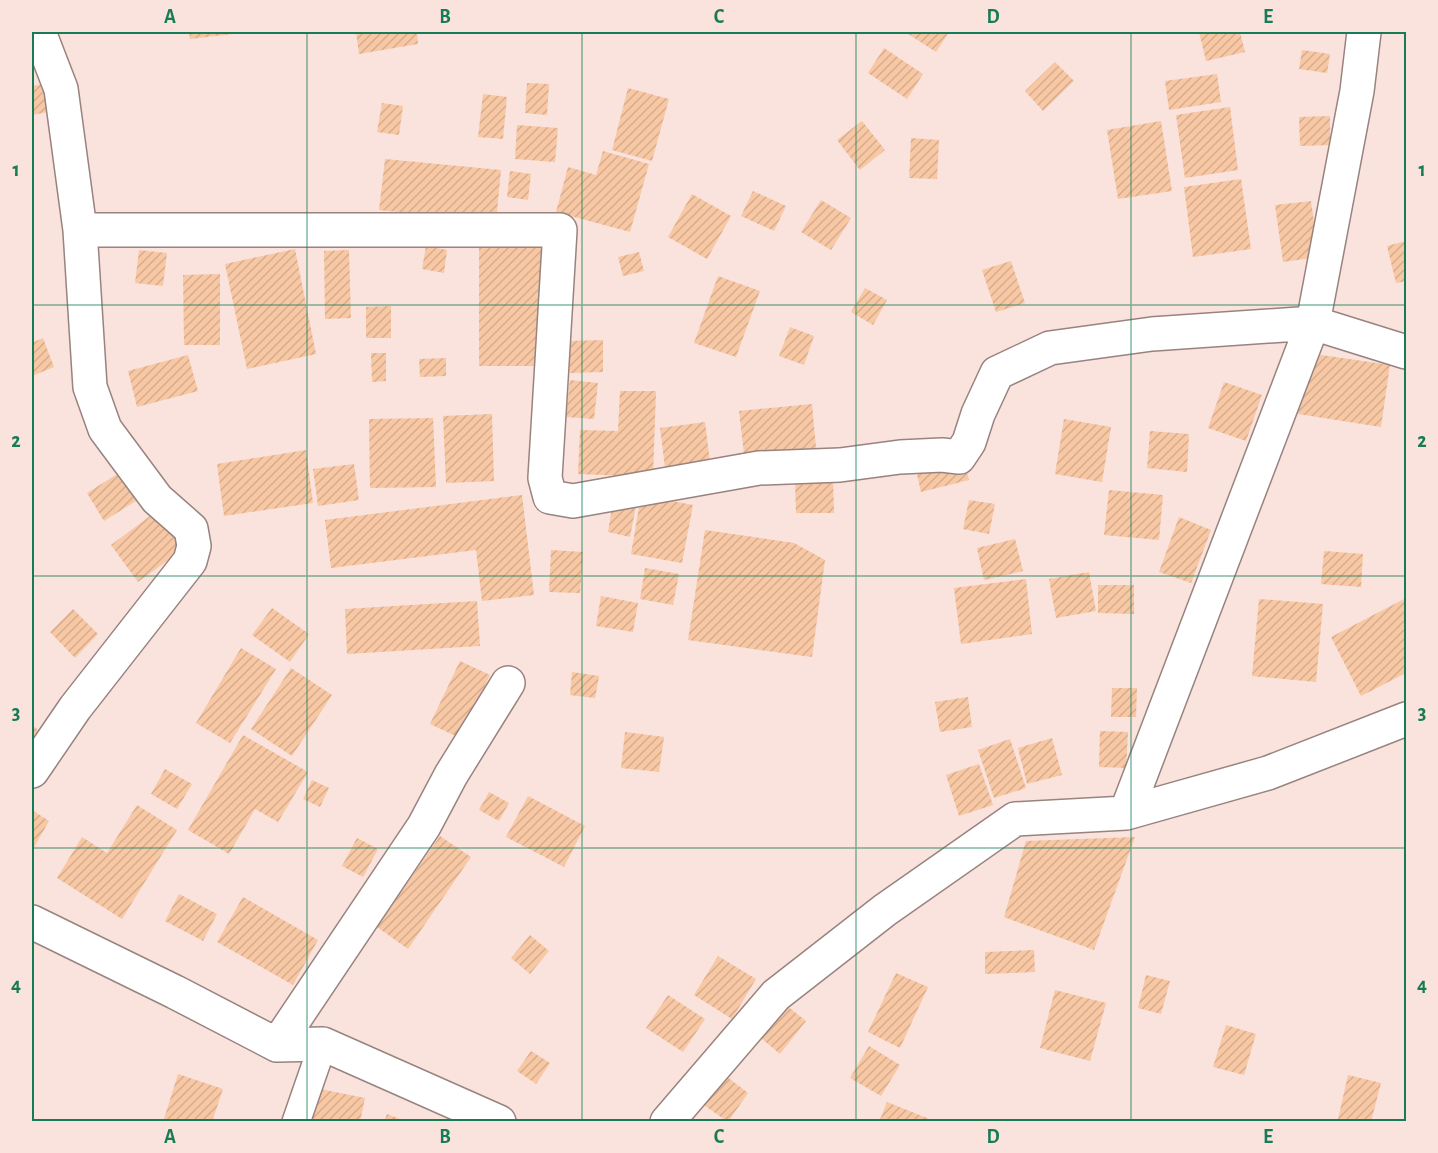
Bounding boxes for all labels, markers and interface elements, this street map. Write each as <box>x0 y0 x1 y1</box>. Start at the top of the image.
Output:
text: A <box>164 7 176 27</box>
text: B <box>439 7 451 27</box>
text: C <box>714 7 725 27</box>
text: D <box>986 7 1000 27</box>
text: E <box>1263 7 1273 27</box>
text: 1 <box>12 160 20 180</box>
text: 1 <box>1418 160 1426 180</box>
text: 2 <box>11 431 21 451</box>
text: 2 <box>1417 431 1427 451</box>
text: 3 <box>12 703 20 723</box>
text: 3 <box>1418 703 1426 723</box>
text: 4 <box>11 975 21 995</box>
text: 4 <box>1417 975 1427 995</box>
text: A <box>164 1127 176 1147</box>
text: B <box>439 1127 451 1147</box>
text: C <box>714 1127 725 1147</box>
text: D <box>986 1127 1000 1147</box>
text: E <box>1263 1127 1273 1147</box>

